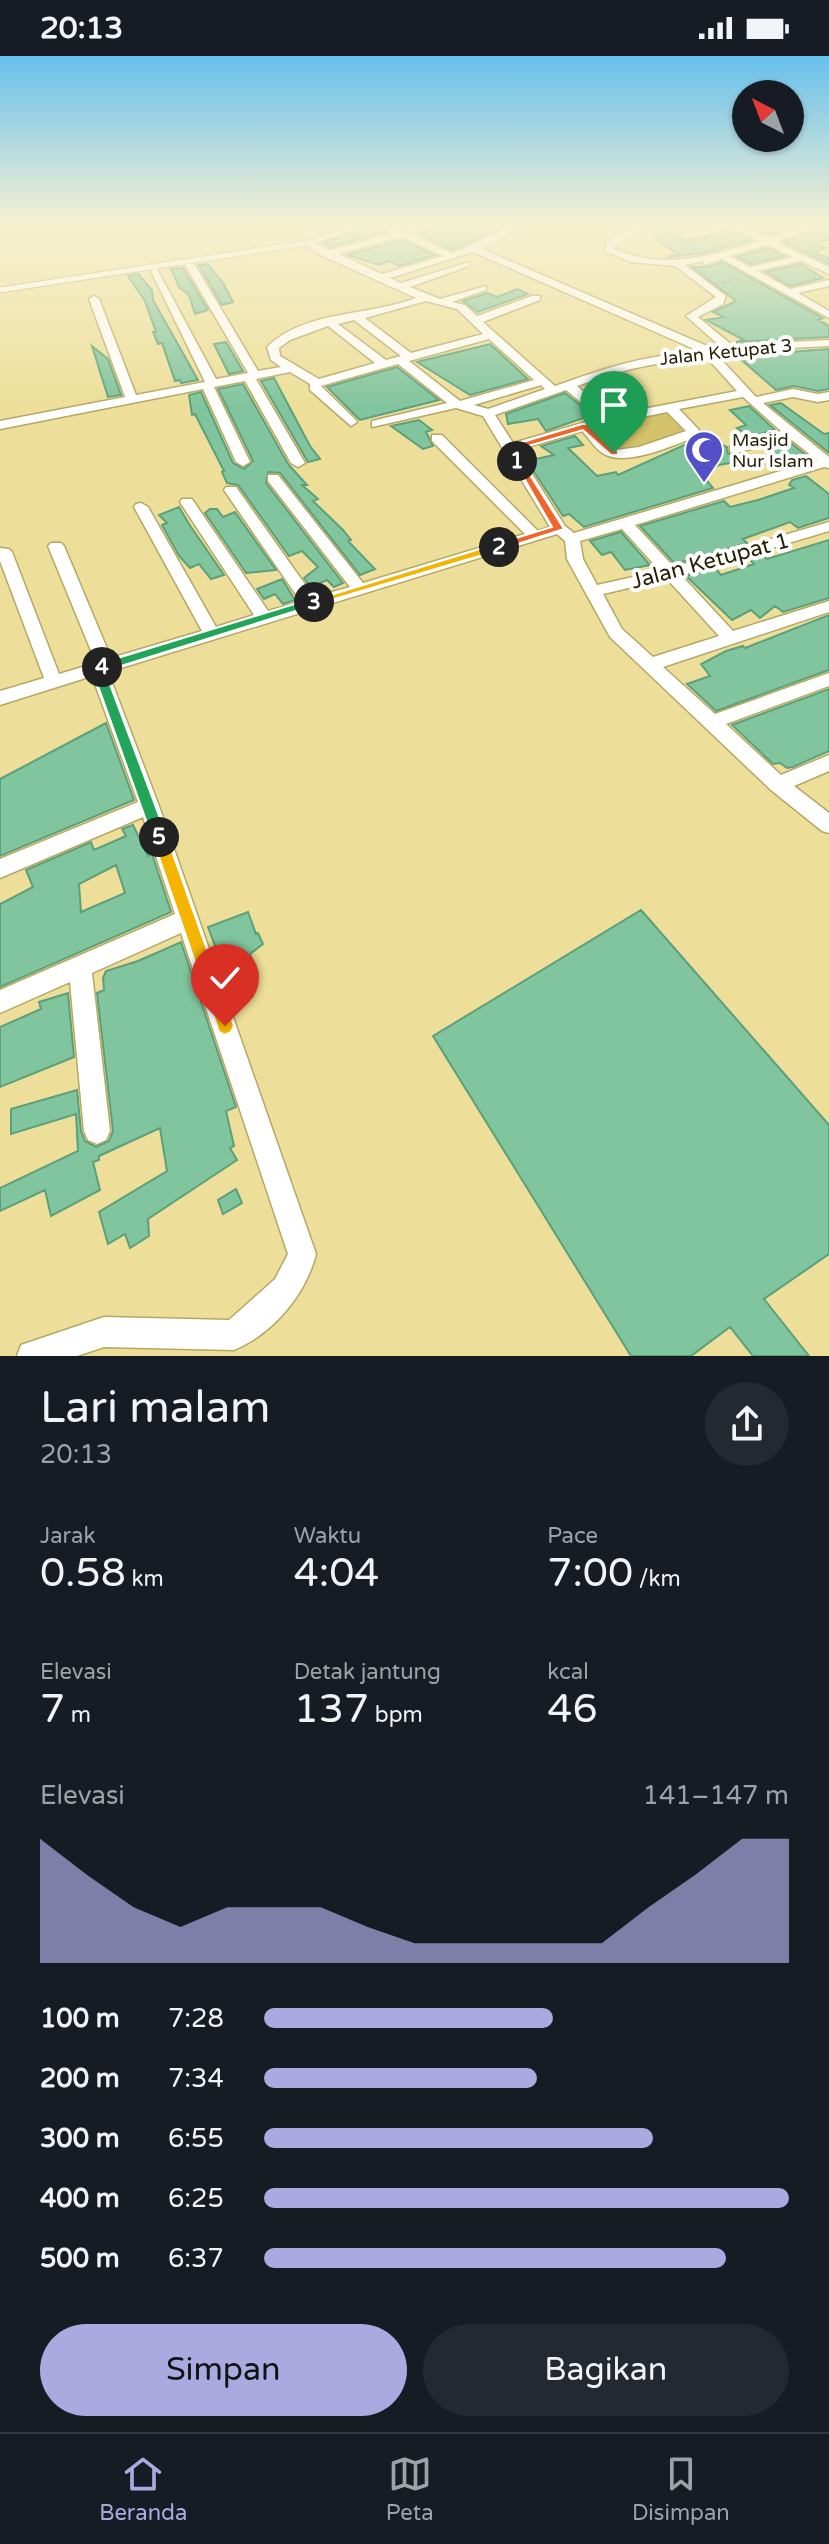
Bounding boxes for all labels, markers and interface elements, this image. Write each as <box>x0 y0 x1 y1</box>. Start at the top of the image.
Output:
text: 20:13 <box>40 10 123 47</box>
north arrow <box>732 80 804 152</box>
map controls <box>732 80 804 152</box>
street label: Jalan Ketupat 3 <box>659 334 793 370</box>
pin <box>580 371 648 453</box>
icon: arrive <box>592 383 636 427</box>
mosque icon: Masjid Nur Islam <box>683 429 725 484</box>
place label: Masjid Nur Islam <box>732 429 813 472</box>
pin: 1 <box>497 441 537 481</box>
text: 1 <box>510 448 524 474</box>
pin: 2 <box>479 527 519 567</box>
street label: Jalan Ketupat 1 <box>628 527 792 595</box>
text: 2 <box>492 534 506 560</box>
pin: 3 <box>294 582 334 622</box>
text: 3 <box>307 589 321 615</box>
pin: 4 <box>82 647 122 687</box>
text: 4 <box>95 654 109 680</box>
pin: 5 <box>139 817 179 857</box>
text: 5 <box>152 824 166 850</box>
pin <box>191 944 259 1026</box>
icon: check <box>203 956 247 1000</box>
text: Lari malam <box>40 1382 271 1435</box>
button: share <box>705 1382 789 1466</box>
text: 20:13 <box>40 1439 112 1470</box>
text: Jarak <box>40 1523 95 1549</box>
text: Waktu <box>294 1523 361 1549</box>
text: Pace <box>547 1523 598 1549</box>
text: 0.58 <box>40 1549 126 1597</box>
text: 4:04 <box>294 1549 379 1597</box>
text: 7:00 <box>547 1549 633 1597</box>
text: km <box>126 1566 164 1592</box>
text: /km <box>633 1566 681 1592</box>
text: Elevasi <box>40 1659 112 1685</box>
text: Detak jantung <box>294 1659 441 1685</box>
text: kcal <box>547 1659 589 1685</box>
text: 7 <box>40 1685 65 1733</box>
text: 137 <box>294 1685 369 1733</box>
text: 46 <box>547 1685 598 1733</box>
text: m <box>65 1702 91 1728</box>
text: bpm <box>369 1702 423 1728</box>
text: Elevasi <box>40 1780 125 1811</box>
text: 141–147 m <box>643 1780 789 1811</box>
text: 100 m <box>40 2003 120 2034</box>
text: 7:28 <box>168 2003 224 2034</box>
text: 200 m <box>40 2063 120 2094</box>
text: 7:34 <box>168 2063 224 2094</box>
text: 300 m <box>40 2123 120 2154</box>
text: 6:55 <box>168 2123 224 2154</box>
text: 400 m <box>40 2183 120 2214</box>
text: 6:25 <box>168 2183 224 2214</box>
text: 500 m <box>40 2243 120 2274</box>
text: 6:37 <box>168 2243 224 2274</box>
button: Simpan <box>40 2324 407 2416</box>
button: Bagikan <box>423 2324 789 2416</box>
tab: Beranda <box>99 2452 187 2526</box>
tab: Peta <box>386 2452 434 2526</box>
tab: Disimpan <box>632 2452 730 2526</box>

